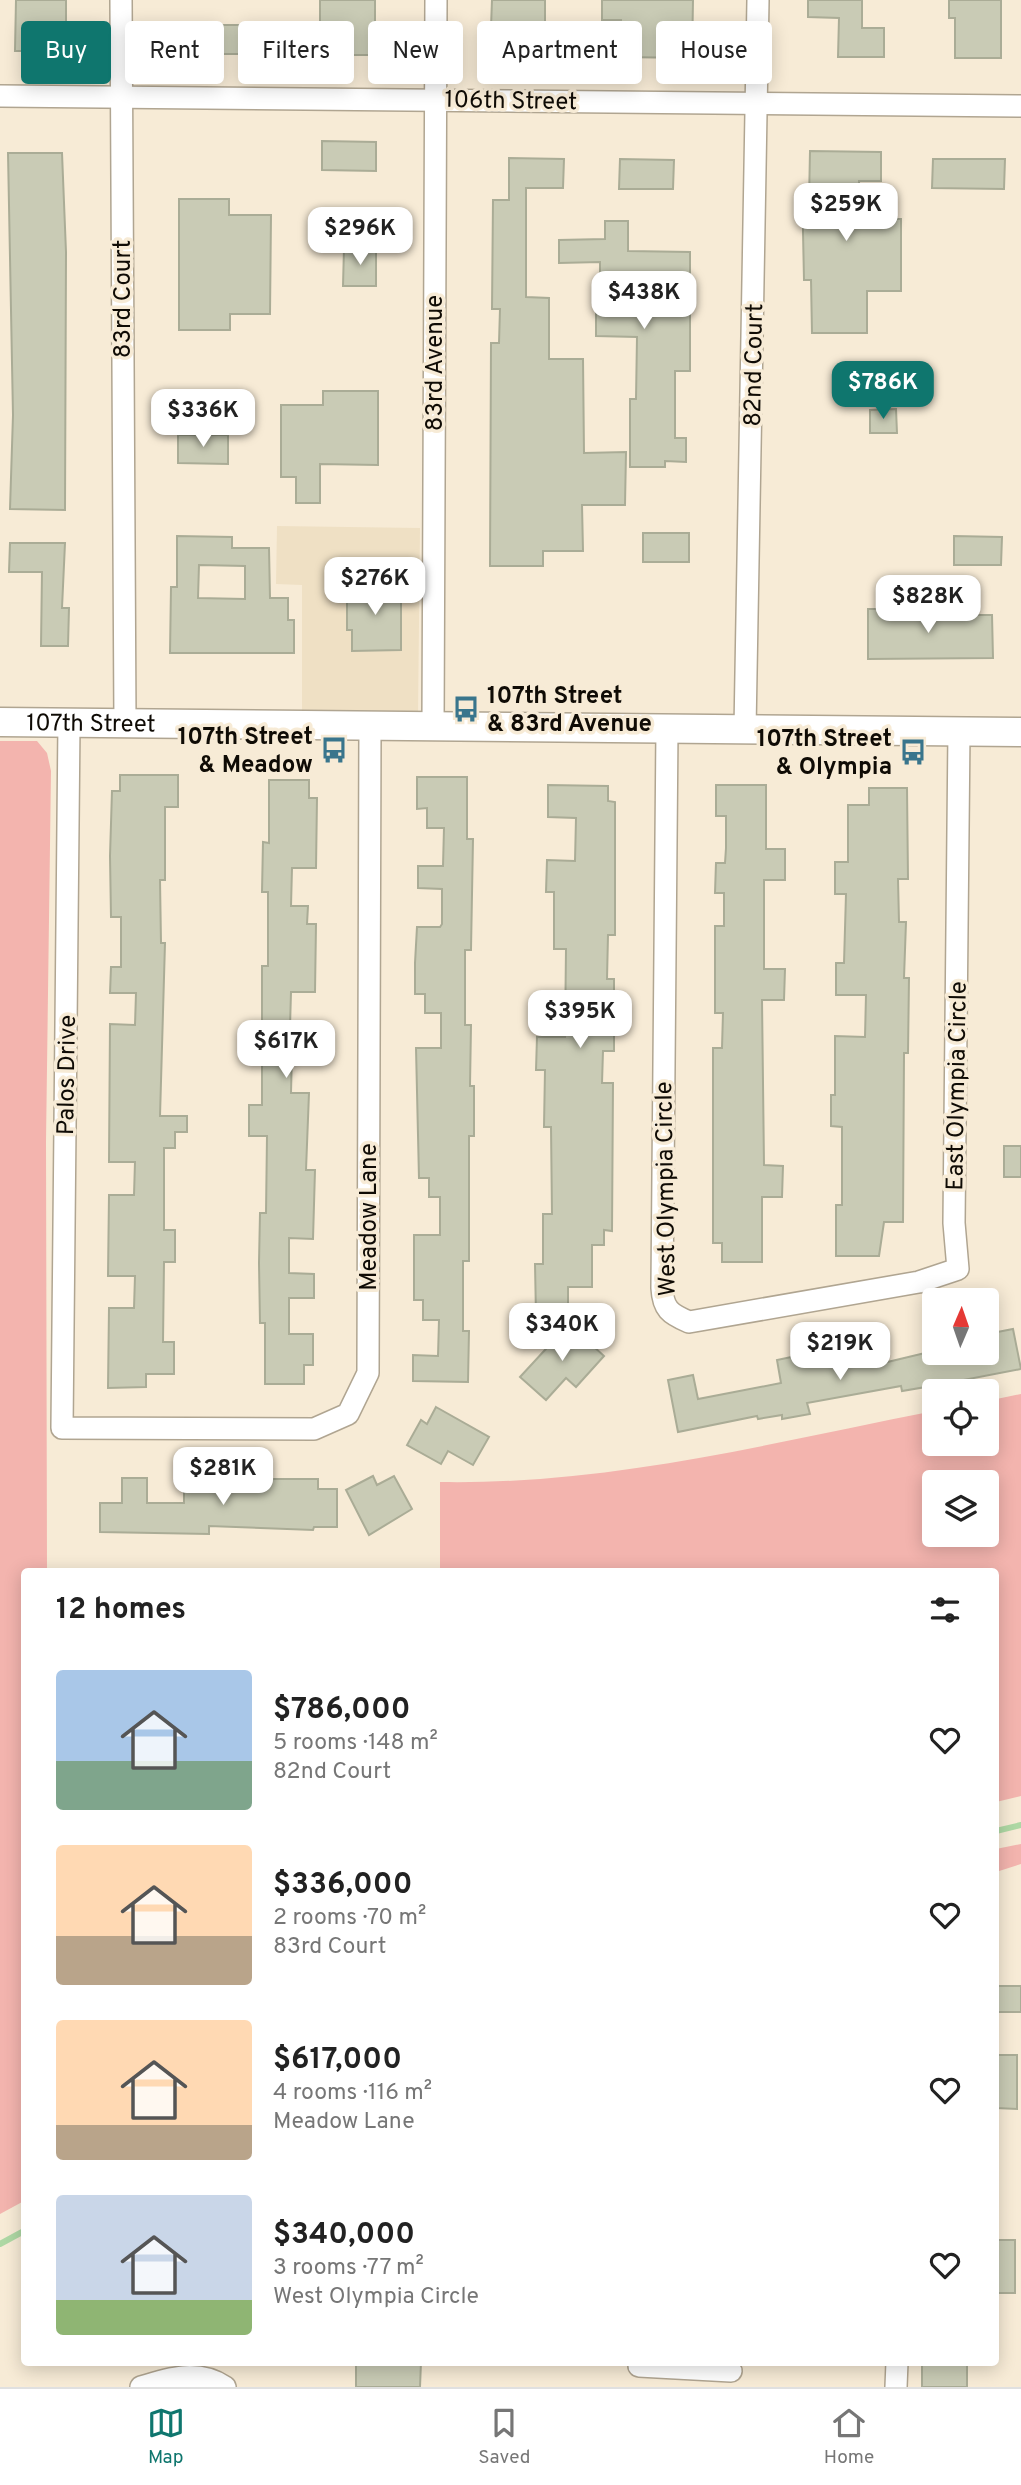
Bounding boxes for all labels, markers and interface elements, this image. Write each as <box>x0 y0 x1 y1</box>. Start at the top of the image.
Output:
chip: Buy <box>21 21 111 84</box>
chip: Rent <box>125 21 224 84</box>
chip: Filters <box>238 21 354 84</box>
chip: New <box>368 21 463 84</box>
chip: Apartment <box>477 21 642 84</box>
chip: House <box>656 21 772 84</box>
street label: 106th Street <box>444 86 577 118</box>
pin: $259K <box>797 184 895 243</box>
text: $259K <box>810 191 882 220</box>
pin: $296K <box>311 208 409 267</box>
text: $296K <box>324 215 396 244</box>
street label: 83rd Court <box>109 240 139 358</box>
pin: $438K <box>595 272 693 331</box>
text: $438K <box>607 279 681 308</box>
street label: 83rd Avenue <box>421 295 451 431</box>
street label: 82nd Court <box>739 303 771 427</box>
pin: $786K <box>834 362 932 421</box>
text: $786K <box>848 369 918 398</box>
pin: $336K <box>154 390 252 449</box>
text: $336K <box>167 397 239 426</box>
pin: $276K <box>326 558 424 617</box>
text: $276K <box>340 565 410 594</box>
pin: $828K <box>879 576 977 635</box>
text: $828K <box>892 583 964 612</box>
place label: 107th Street & 83rd Avenue <box>487 682 652 740</box>
bus stop icon: 107th Street & 83rd Avenue <box>451 694 481 724</box>
street label: 107th Street <box>26 709 156 741</box>
place label: 107th Street & Meadow <box>178 723 313 781</box>
place label: 107th Street & Olympia <box>757 725 892 783</box>
bus stop icon: 107th Street & Meadow <box>319 735 349 765</box>
bus stop icon: 107th Street & Olympia <box>898 737 928 767</box>
street label: East Olympia Circle <box>941 981 975 1191</box>
pin: $395K <box>531 990 629 1050</box>
text: $395K <box>544 998 616 1027</box>
street label: Palos Drive <box>52 1015 84 1136</box>
pin: $617K <box>237 1020 335 1080</box>
text: $617K <box>253 1028 319 1057</box>
street label: West Olympia Circle <box>650 1081 684 1297</box>
street label: Meadow Lane <box>355 1143 385 1291</box>
north arrow <box>922 1288 999 1365</box>
map controls <box>922 1288 999 1547</box>
pin: $340K <box>513 1304 611 1363</box>
text: $340K <box>525 1311 599 1340</box>
pin: $219K <box>791 1322 889 1382</box>
text: $219K <box>806 1330 874 1359</box>
button: locate <box>922 1379 999 1456</box>
pin: $281K <box>174 1448 272 1507</box>
text: $281K <box>189 1455 257 1484</box>
button: layers <box>922 1470 999 1547</box>
icon: filters <box>926 1591 964 1629</box>
text: 12 homes <box>56 1592 186 1629</box>
text: $786,000 <box>273 1692 410 1729</box>
icon: home <box>112 1698 196 1782</box>
icon: heart <box>926 1721 964 1759</box>
text: 5 rooms · 148 m² <box>273 1729 438 1758</box>
text: 82nd Court <box>273 1758 391 1787</box>
text: $336,000 <box>273 1867 412 1904</box>
icon: home <box>112 1873 196 1957</box>
icon: heart <box>926 1896 964 1934</box>
text: 2 rooms · 70 m² <box>273 1904 426 1933</box>
text: 83rd Court <box>273 1933 387 1962</box>
text: $617,000 <box>273 2042 402 2079</box>
icon: home <box>112 2048 196 2132</box>
icon: heart <box>926 2071 964 2109</box>
text: 4 rooms · 116 m² <box>273 2079 432 2108</box>
text: Meadow Lane <box>273 2108 415 2137</box>
text: $340,000 <box>273 2217 415 2254</box>
icon: home <box>112 2223 196 2307</box>
icon: heart <box>926 2246 964 2284</box>
text: 3 rooms · 77 m² <box>273 2254 424 2283</box>
text: West Olympia Circle <box>273 2283 479 2312</box>
tab: Map <box>147 2404 185 2470</box>
tab: Saved <box>478 2404 530 2470</box>
tab: Home <box>824 2404 874 2470</box>

